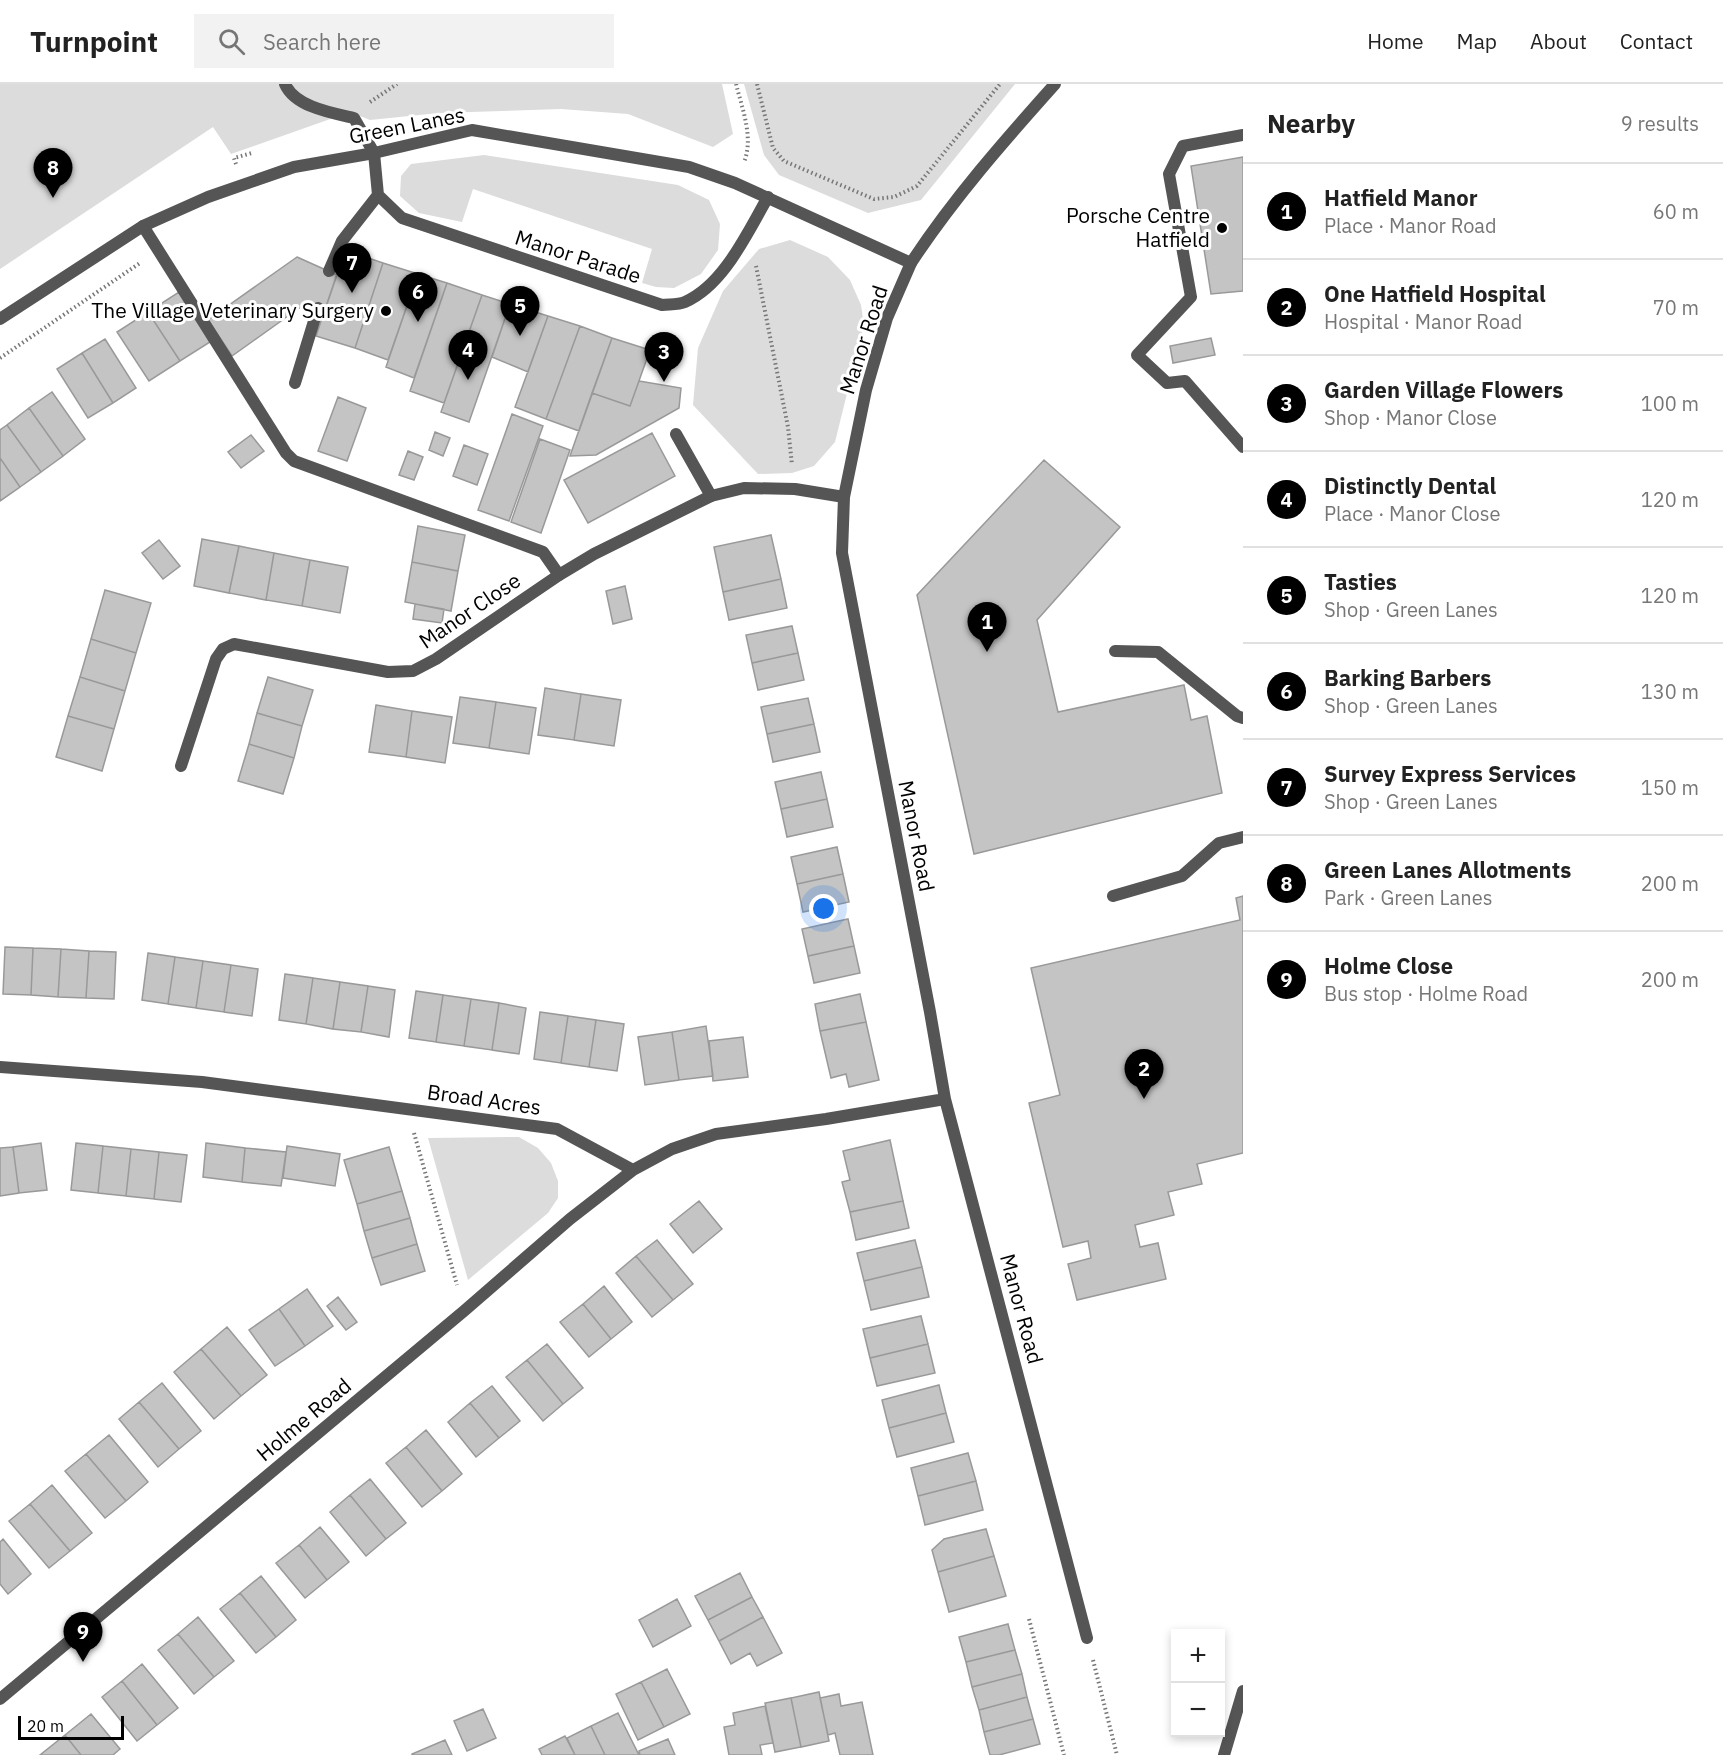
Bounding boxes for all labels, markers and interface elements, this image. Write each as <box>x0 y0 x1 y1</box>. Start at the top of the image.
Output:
search box <box>194 14 614 68</box>
text: Turnpoint <box>30 23 158 60</box>
icon: search <box>215 25 248 58</box>
text: Search here <box>263 27 381 56</box>
text: Home <box>1367 27 1424 55</box>
text: Map <box>1457 27 1497 55</box>
text: About <box>1530 27 1587 55</box>
text: Contact <box>1620 27 1693 55</box>
street label: Green Lanes <box>346 100 467 150</box>
text: Nearby <box>1267 106 1355 140</box>
text: 9 results <box>1621 110 1699 137</box>
pin: 8 <box>34 148 72 198</box>
text: Hatfield Manor <box>1324 183 1478 212</box>
text: 1 <box>1281 198 1293 225</box>
text: 60 m <box>1653 198 1699 225</box>
place label: Porsche Centre Hatfield <box>1066 201 1210 253</box>
text: Place · Manor Road <box>1324 212 1497 239</box>
marker: Porsche Centre Hatfield <box>1215 221 1229 235</box>
street label: Manor Parade <box>512 223 645 290</box>
pin: 7 <box>332 244 372 293</box>
pin: 6 <box>398 272 438 322</box>
text: One Hatfield Hospital <box>1324 279 1546 308</box>
street label: Manor Road <box>832 282 894 398</box>
pin: 5 <box>500 286 540 336</box>
text: 2 <box>1281 294 1293 321</box>
text: 70 m <box>1653 294 1699 321</box>
place label: The Village Veterinary Surgery <box>91 296 375 324</box>
marker: The Village Veterinary Surgery <box>379 304 393 318</box>
text: Hospital · Manor Road <box>1324 308 1522 335</box>
pin: 4 <box>448 330 488 380</box>
pin: 3 <box>644 332 684 382</box>
text: Garden Village Flowers <box>1324 375 1563 404</box>
text: 3 <box>1281 390 1293 417</box>
text: 100 m <box>1641 390 1699 417</box>
text: Shop · Manor Close <box>1324 404 1497 431</box>
text: Distinctly Dental <box>1324 471 1496 500</box>
text: 4 <box>1281 486 1293 513</box>
text: 120 m <box>1641 486 1699 513</box>
text: Place · Manor Close <box>1324 500 1500 527</box>
street label: Manor Close <box>413 566 526 654</box>
text: Tasties <box>1324 567 1397 596</box>
text: 5 <box>1281 582 1293 609</box>
text: 120 m <box>1641 582 1699 609</box>
text: Shop · Green Lanes <box>1324 596 1498 623</box>
pin: 1 <box>968 602 1006 652</box>
text: Barking Barbers <box>1324 663 1491 692</box>
text: 6 <box>1281 678 1293 705</box>
text: 130 m <box>1641 678 1699 705</box>
text: Shop · Green Lanes <box>1324 692 1498 719</box>
text: Survey Express Services <box>1324 759 1576 788</box>
text: 7 <box>1281 774 1293 801</box>
text: 150 m <box>1641 774 1699 801</box>
street label: Manor Road <box>892 778 941 894</box>
text: Shop · Green Lanes <box>1324 788 1498 815</box>
text: Green Lanes Allotments <box>1324 855 1571 884</box>
text: 8 <box>1281 870 1293 897</box>
text: 200 m <box>1641 870 1699 897</box>
text: Park · Green Lanes <box>1324 884 1492 911</box>
your location <box>809 894 838 923</box>
text: Holme Close <box>1324 951 1453 980</box>
text: 9 <box>1281 966 1293 993</box>
text: 200 m <box>1641 966 1699 993</box>
text: Bus stop · Holme Road <box>1324 980 1528 1007</box>
pin: 2 <box>1124 1050 1164 1099</box>
street label: Broad Acres <box>425 1077 543 1121</box>
street label: Manor Road <box>994 1251 1050 1367</box>
street label: Holme Road <box>250 1371 357 1467</box>
pin: 9 <box>64 1612 103 1662</box>
map controls <box>1171 1629 1225 1737</box>
button: + <box>1171 1629 1225 1683</box>
button: − <box>1171 1683 1225 1737</box>
scale bar <box>18 1713 124 1740</box>
text: 20 m <box>27 1716 64 1736</box>

